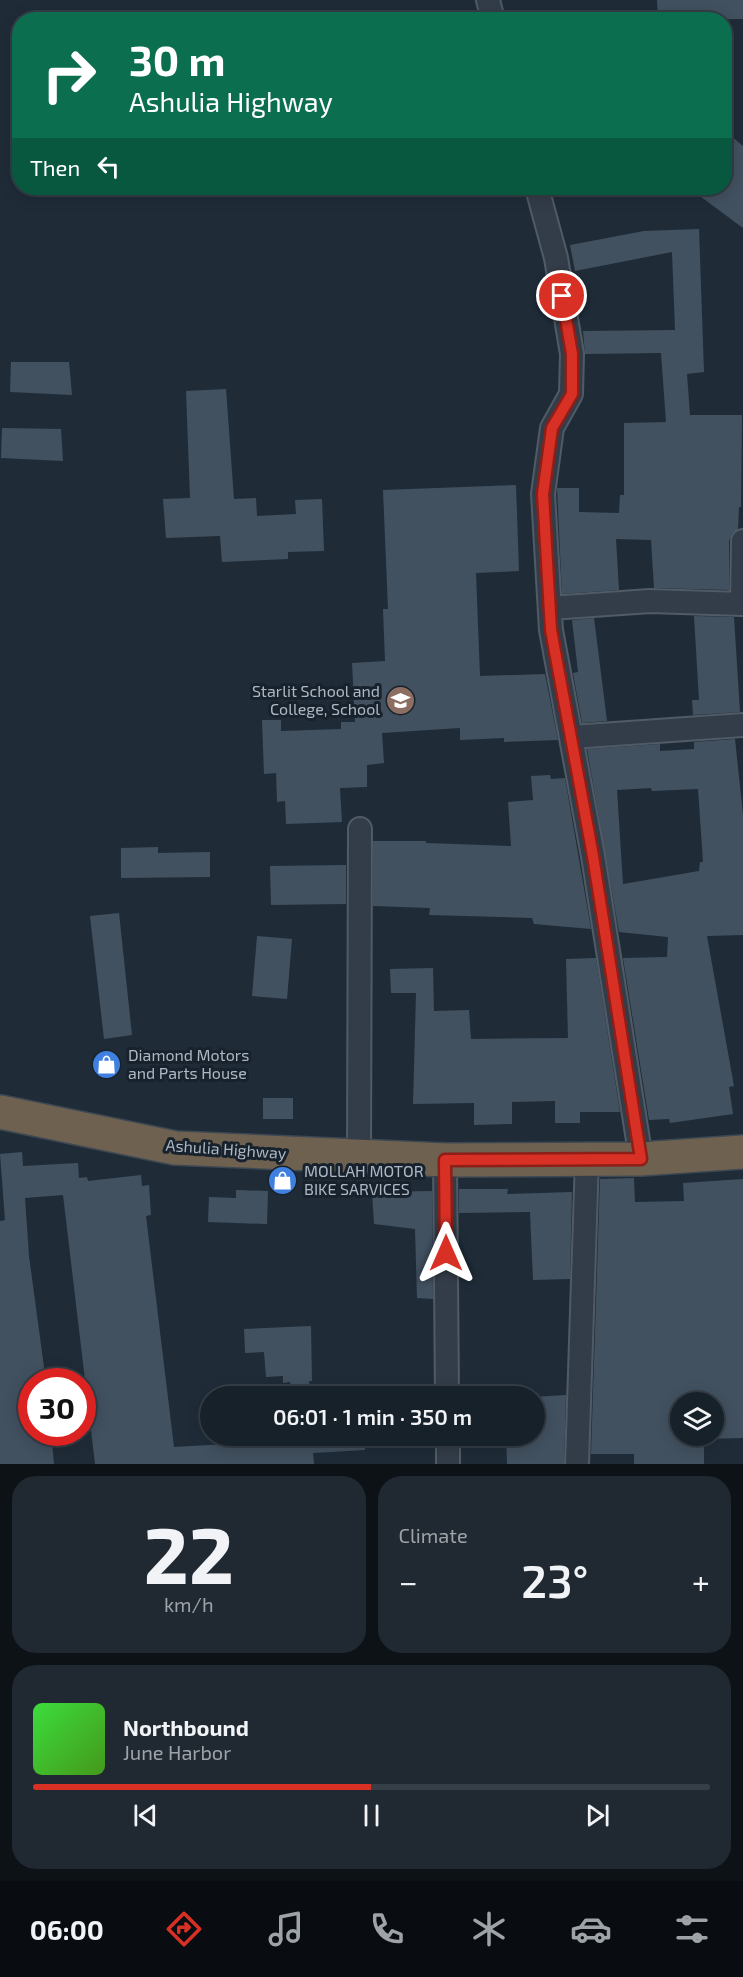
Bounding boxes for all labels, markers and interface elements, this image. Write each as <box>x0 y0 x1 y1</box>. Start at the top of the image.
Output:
text: 30 m <box>129 34 225 84</box>
icon: right <box>30 36 108 114</box>
text: Ashulia Highway <box>129 85 333 117</box>
icon: left <box>92 150 125 183</box>
text: Then <box>30 154 80 180</box>
pin <box>536 270 587 321</box>
icon: arrive <box>545 279 578 312</box>
place label: Starlit School and College, School <box>252 681 380 718</box>
school or university icon: Starlit School and College, School <box>385 684 417 716</box>
place label: Diamond Motors and Parts House <box>128 1045 249 1082</box>
shop icon: Diamond Motors and Parts House <box>91 1048 123 1080</box>
street label: Ashulia Highway <box>165 1135 287 1162</box>
place label: MOLLAH MOTOR BIKE SARVICES <box>304 1161 424 1198</box>
shop icon: MOLLAH MOTOR BIKE SARVICES <box>267 1164 299 1196</box>
position arrow <box>414 1221 478 1285</box>
speed limit sign: 30 <box>18 1368 96 1446</box>
map controls <box>670 1392 724 1446</box>
button: layers <box>670 1392 724 1446</box>
text: 06:01 · 1 min · 350 m <box>273 1403 472 1429</box>
text: 22 <box>143 1506 234 1600</box>
text: Climate <box>399 1523 468 1547</box>
text: 23° <box>521 1553 588 1607</box>
text: − <box>399 1561 418 1601</box>
text: + <box>692 1561 710 1601</box>
text: km/h <box>164 1592 214 1616</box>
text: Northbound <box>123 1714 249 1740</box>
text: June Harbor <box>123 1740 231 1764</box>
icon: previous <box>129 1799 162 1832</box>
icon: pause <box>355 1799 388 1832</box>
icon: next <box>581 1799 614 1832</box>
icon: directions <box>163 1908 205 1950</box>
icon: music <box>265 1908 307 1950</box>
icon: phone <box>366 1908 408 1950</box>
icon: climate <box>468 1908 510 1950</box>
icon: car <box>570 1908 612 1950</box>
icon: filters <box>671 1908 713 1950</box>
text: 06:00 <box>30 1913 104 1945</box>

